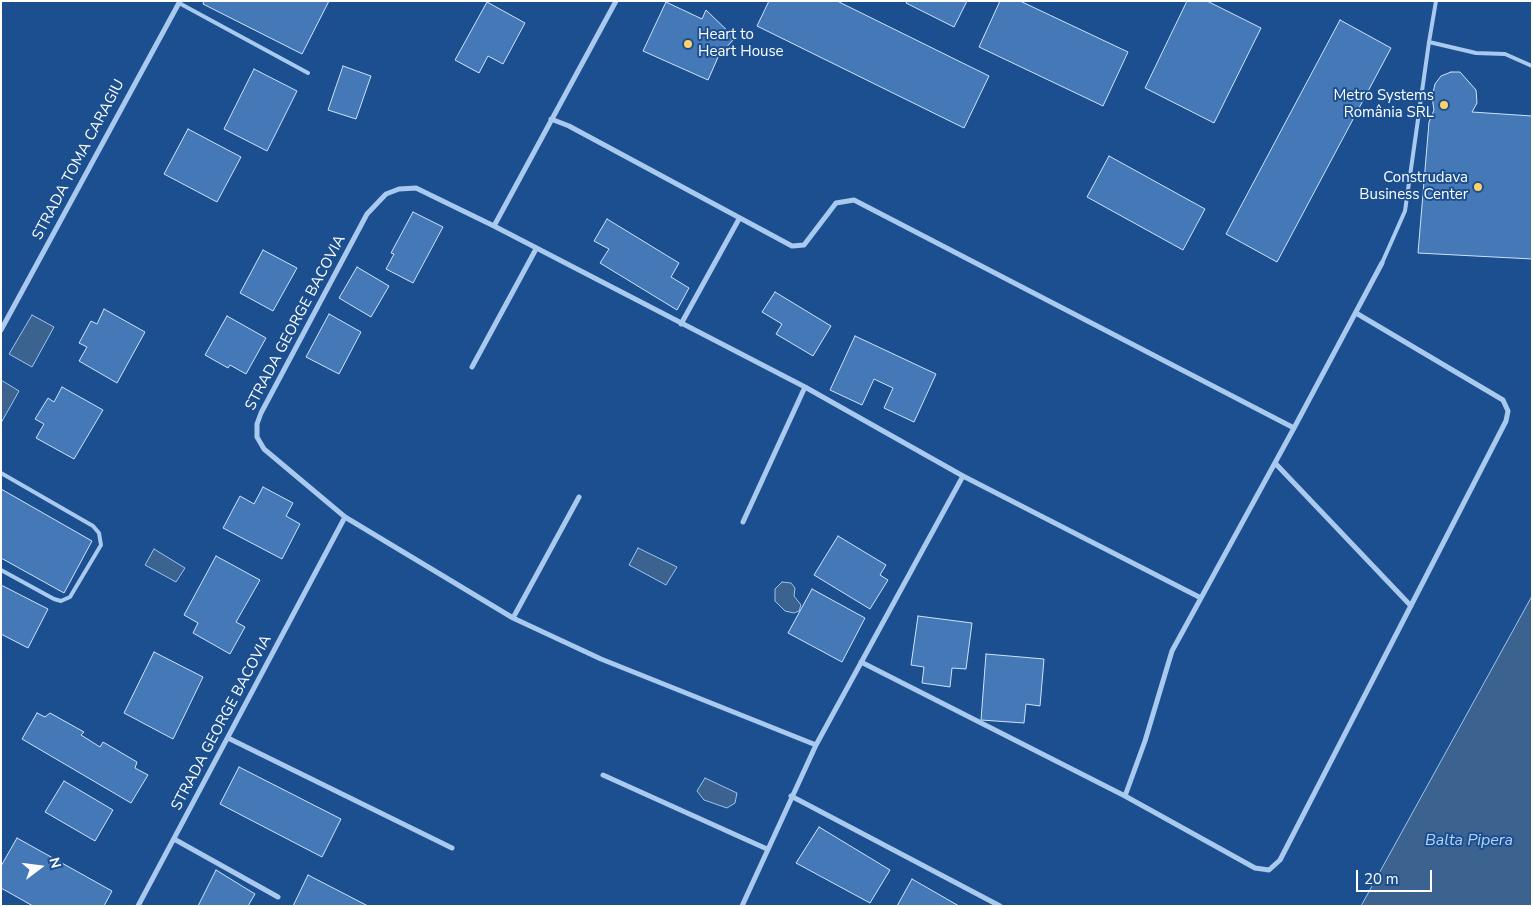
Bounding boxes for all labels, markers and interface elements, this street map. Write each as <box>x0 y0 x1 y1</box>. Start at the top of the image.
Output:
place label: Heart to Heart House <box>698 26 784 61</box>
marker: Heart to Heart House <box>682 38 694 50</box>
street label: STRADA TOMA CARAGIU <box>29 77 129 243</box>
place label: Metro Systems România SRL <box>1333 87 1434 122</box>
marker: Metro Systems România SRL <box>1438 99 1450 111</box>
place label: Construdava Business Center <box>1359 169 1468 204</box>
marker: Construdava Business Center <box>1472 181 1484 193</box>
street label: STRADA GEORGE BACOVIA <box>242 232 350 414</box>
street label: STRADA GEORGE BACOVIA <box>168 632 276 814</box>
water label: Balta Pipera <box>1425 831 1513 851</box>
north arrow <box>15 842 65 892</box>
text: N <box>44 855 66 871</box>
scale bar <box>1358 860 1434 892</box>
text: 20 m <box>1364 869 1399 889</box>

